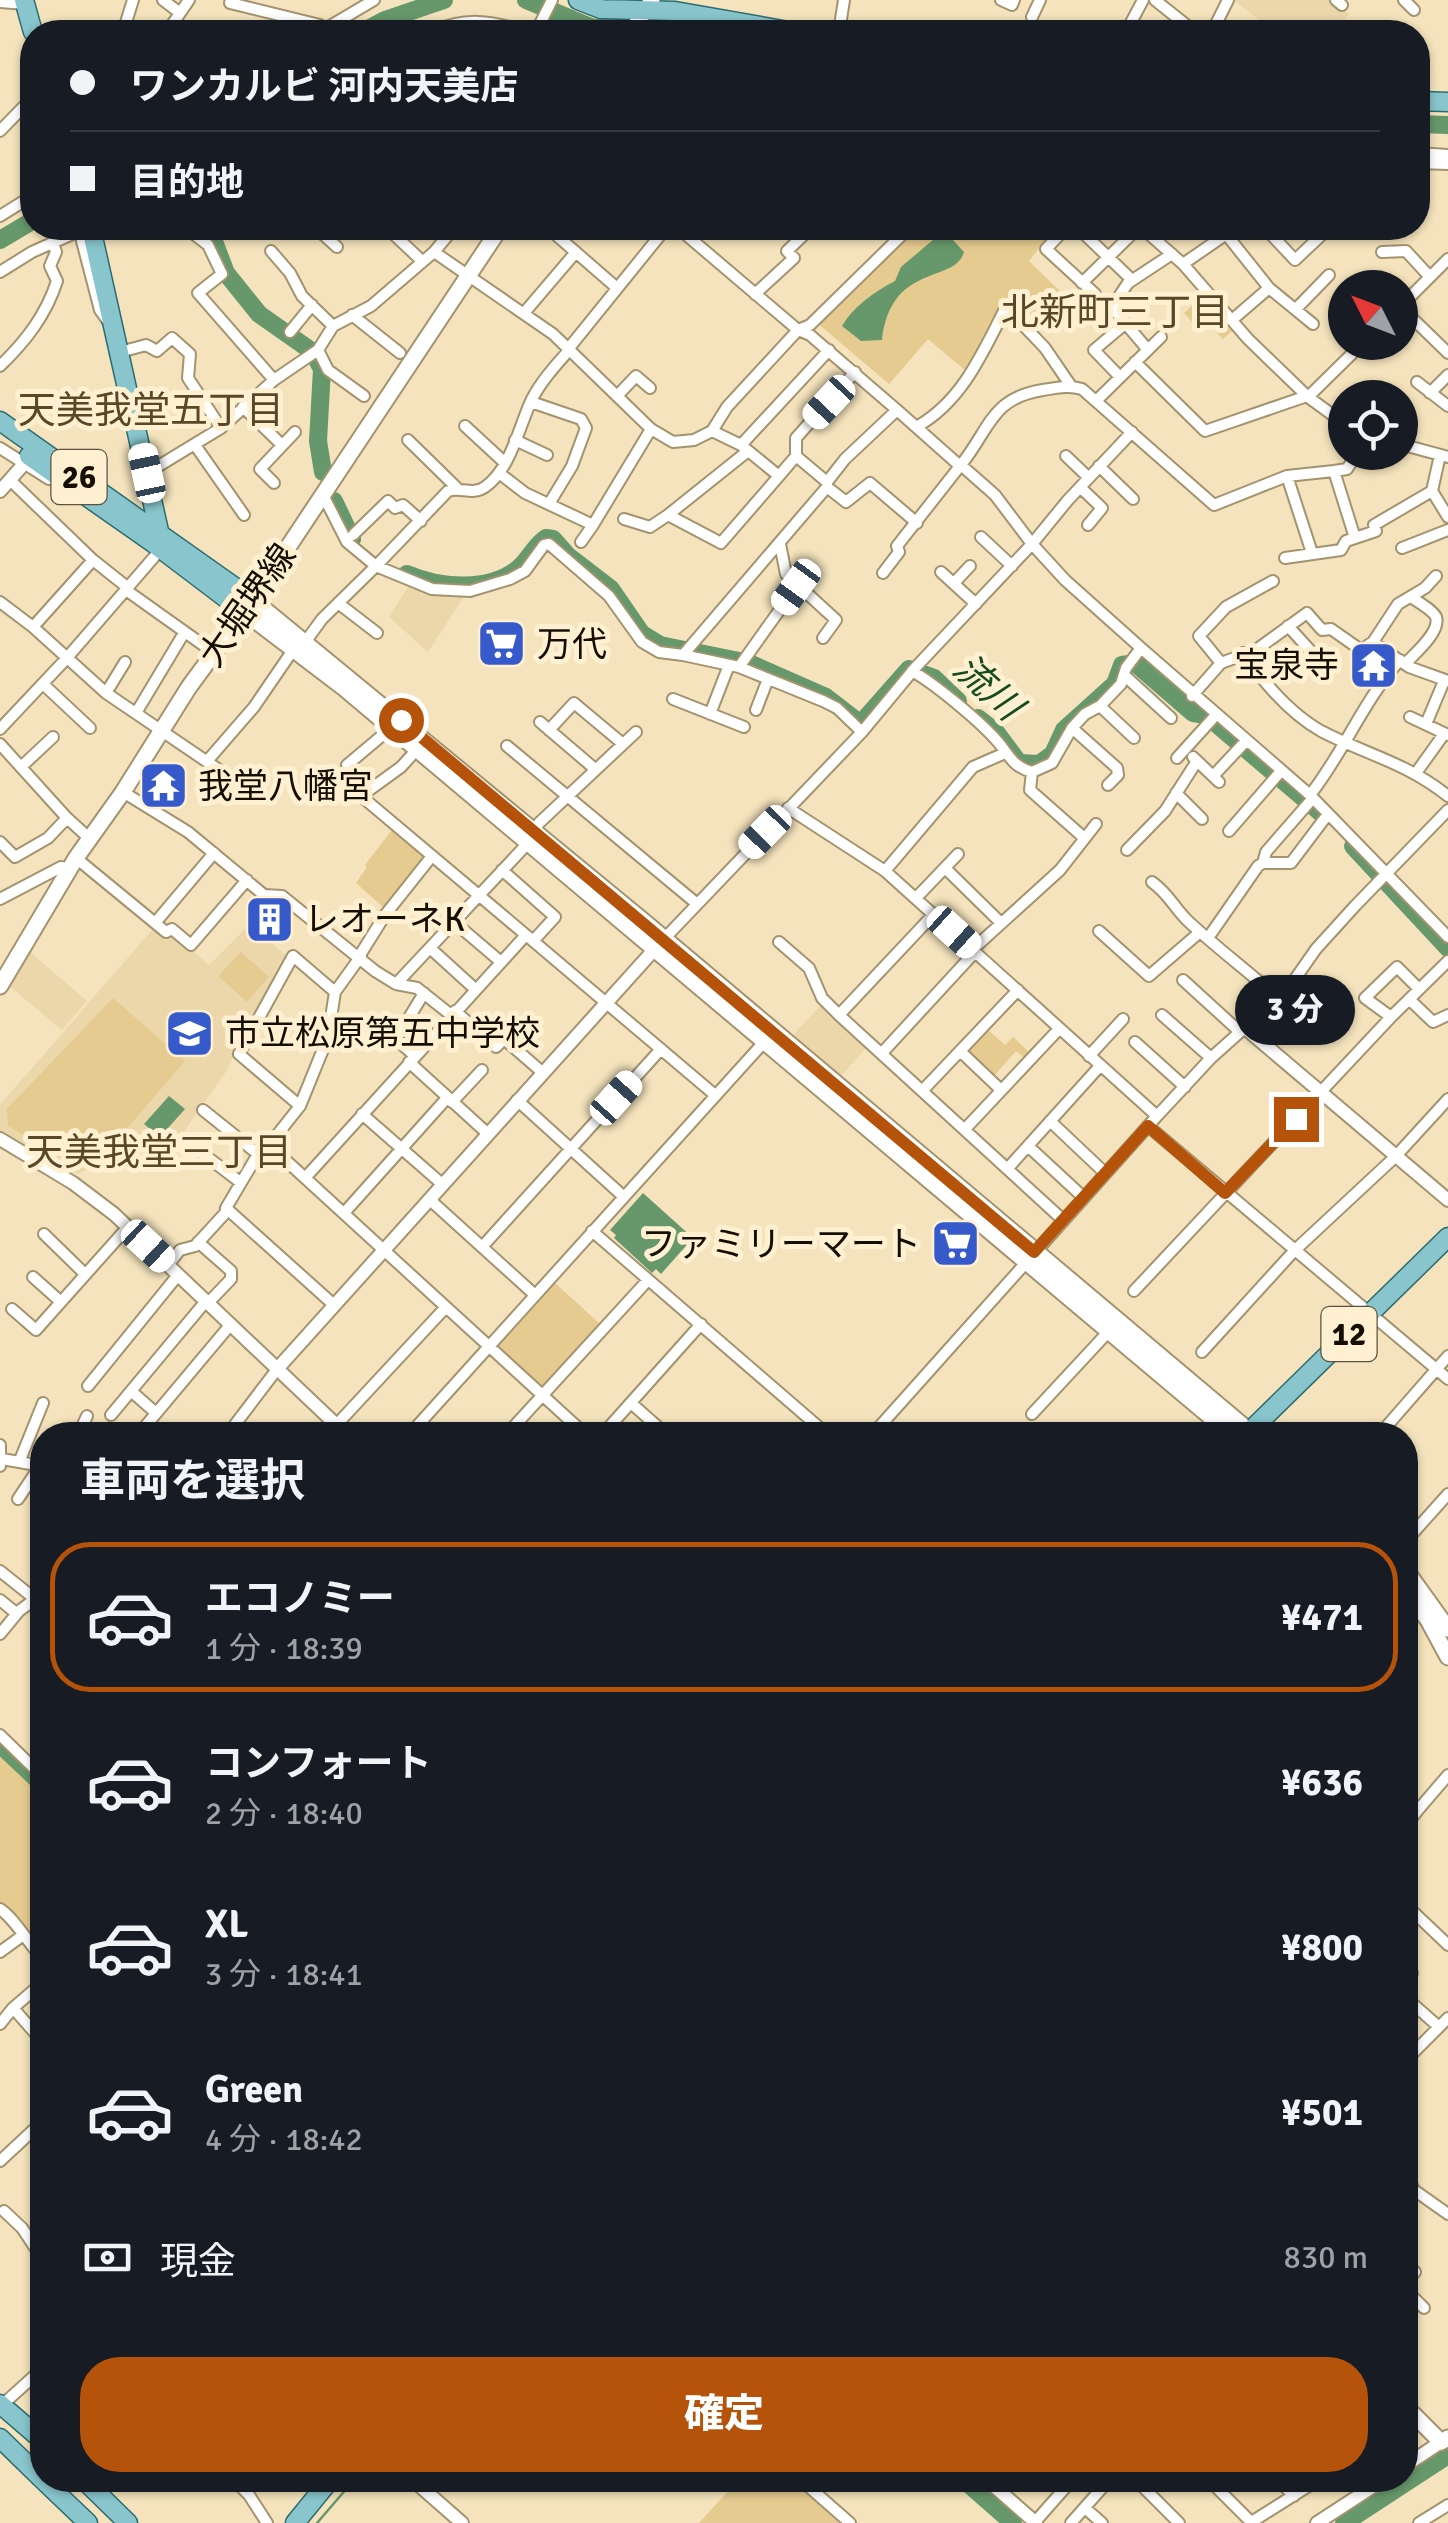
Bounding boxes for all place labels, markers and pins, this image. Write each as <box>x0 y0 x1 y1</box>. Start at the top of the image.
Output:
supermarket icon: 万代 <box>476 618 528 670</box>
place label: 万代 <box>537 623 607 666</box>
temple icon: 宝泉寺 <box>1348 639 1400 691</box>
place label: 宝泉寺 <box>1234 644 1339 687</box>
temple icon: 我堂八幡宮 <box>137 760 189 812</box>
place label: 我堂八幡宮 <box>198 765 373 808</box>
building icon: レオーネK <box>243 893 295 945</box>
place label: レオーネK <box>304 898 465 941</box>
school or university icon: 市立松原第五中学校 <box>164 1007 216 1059</box>
place label: 市立松原第五中学校 <box>225 1012 540 1055</box>
supermarket icon: ファミリーマート <box>930 1218 982 1270</box>
place label: ファミリーマート <box>641 1223 921 1266</box>

